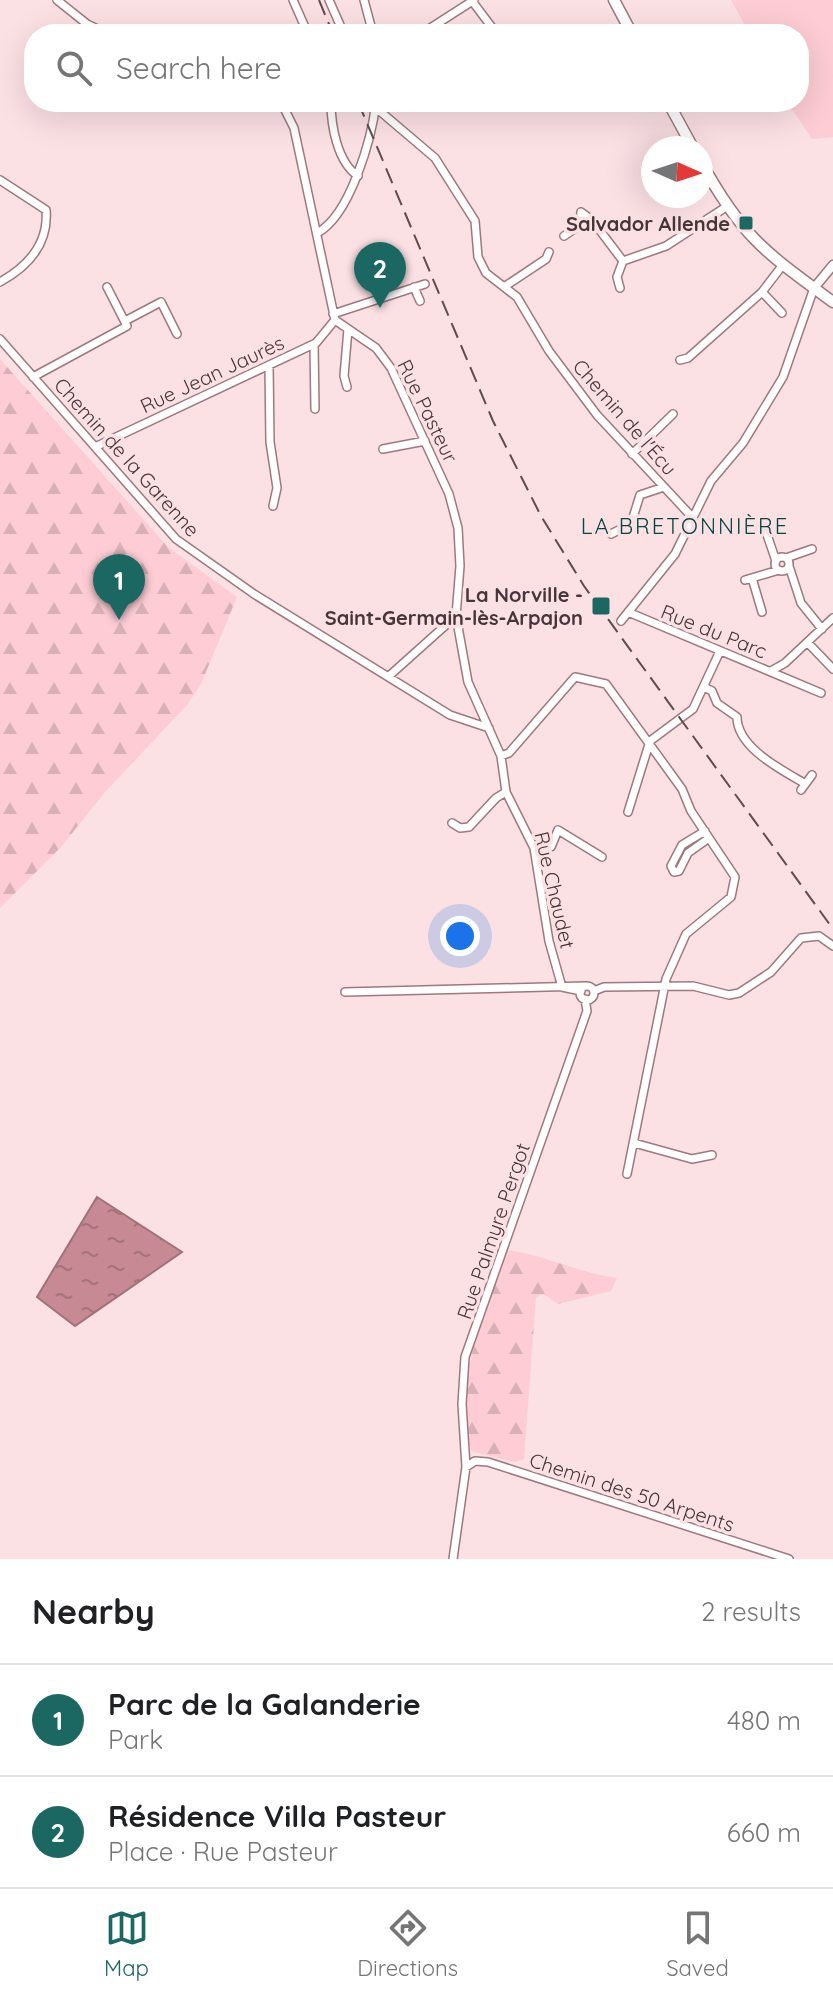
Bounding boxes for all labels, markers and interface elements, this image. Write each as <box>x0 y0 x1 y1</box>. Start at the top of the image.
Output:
search box <box>24 24 809 112</box>
icon: search <box>52 46 96 90</box>
text: Search here <box>116 49 282 87</box>
north arrow <box>641 136 713 208</box>
place label: Salvador Allende <box>566 211 730 236</box>
marker: Salvador Allende <box>737 214 755 232</box>
pin: 2 <box>354 242 406 308</box>
street label: Rue Jean Jaurès <box>136 330 288 418</box>
street label: Chemin de l'Écu <box>568 354 682 480</box>
street label: Rue Pasteur <box>392 355 464 467</box>
street label: Chemin de la Garenne <box>49 372 205 542</box>
district label: LA BRETONNIÈRE <box>581 512 789 540</box>
pin: 1 <box>93 554 145 620</box>
place label: La Norville - Saint-Germain-lès-Arpajon <box>325 582 583 630</box>
marker: La Norville - Saint-Germain-lès-Arpajon <box>590 595 612 617</box>
street label: Rue du Parc <box>657 598 771 664</box>
street label: Rue Chaudet <box>529 829 581 951</box>
your location <box>440 916 480 956</box>
street label: Rue Palmyre Pergot <box>451 1139 535 1322</box>
street label: Chemin des 50 Arpents <box>526 1447 738 1537</box>
text: Nearby <box>32 1590 155 1633</box>
text: 2 results <box>701 1595 801 1628</box>
text: Parc de la Galanderie <box>108 1685 421 1723</box>
text: 1 <box>53 1704 63 1737</box>
text: 480 m <box>727 1704 801 1737</box>
text: Park <box>108 1723 163 1756</box>
text: Résidence Villa Pasteur <box>108 1797 446 1835</box>
text: 2 <box>51 1816 65 1849</box>
text: 660 m <box>727 1816 801 1849</box>
text: Place · Rue Pasteur <box>108 1835 338 1868</box>
tab: Map <box>104 1906 149 1982</box>
tab: Directions <box>357 1906 458 1982</box>
tab: Saved <box>666 1906 729 1982</box>

